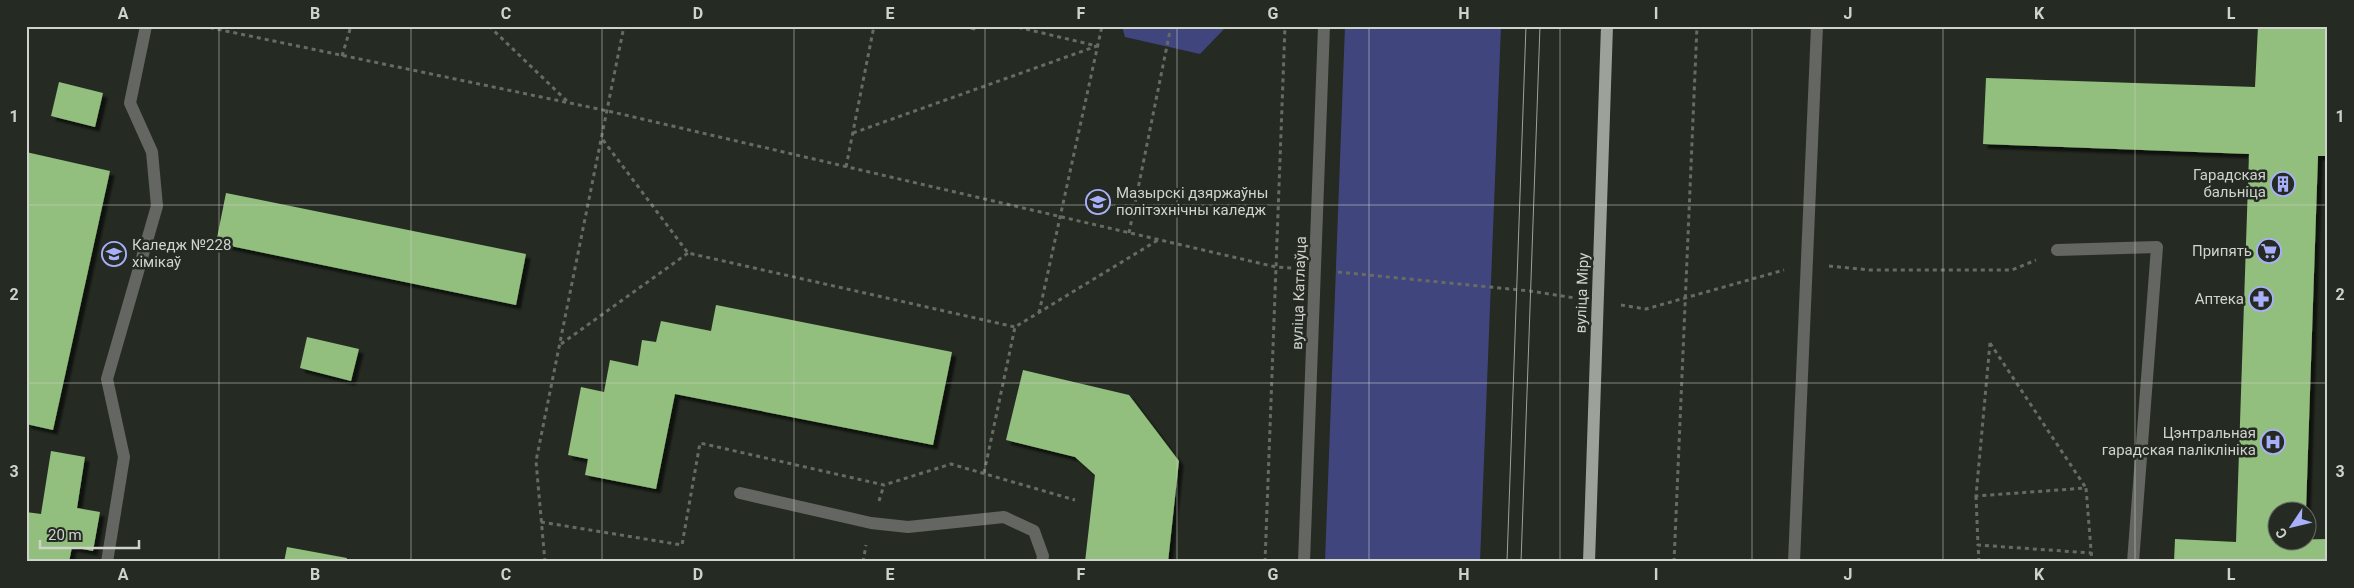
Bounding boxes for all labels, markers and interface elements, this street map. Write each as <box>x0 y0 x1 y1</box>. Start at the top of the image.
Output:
text: A <box>118 4 129 23</box>
text: B <box>310 4 320 23</box>
text: C <box>501 4 511 23</box>
text: D <box>693 4 703 23</box>
text: E <box>886 4 895 23</box>
text: F <box>1077 4 1086 23</box>
text: G <box>1268 4 1279 23</box>
text: H <box>1458 4 1470 23</box>
text: I <box>1654 4 1658 23</box>
text: J <box>1844 4 1852 23</box>
text: K <box>2034 4 2045 23</box>
text: L <box>2227 4 2236 23</box>
text: 1 <box>9 107 19 126</box>
text: 1 <box>2335 107 2345 126</box>
place label: Гарадская бальніца <box>2193 166 2266 201</box>
building icon: Гарадская бальніца <box>2270 171 2296 197</box>
place label: Мазырскі дзяржаўны політэхнічны каледж <box>1116 184 1268 219</box>
school or university icon: Мазырскі дзяржаўны політэхнічны каледж <box>1085 189 1111 215</box>
place label: Каледж №228 хімікаў <box>132 236 231 271</box>
street label: вуліца Катлаўца <box>1288 236 1310 350</box>
supermarket icon: Припять <box>2256 238 2282 264</box>
school or university icon: Каледж №228 хімікаў <box>101 241 127 267</box>
place label: Припять <box>2192 242 2252 260</box>
street label: вуліца Міру <box>1572 252 1592 334</box>
text: 2 <box>9 285 19 304</box>
text: 2 <box>2335 285 2345 304</box>
pharmacy icon: Аптека <box>2248 286 2274 312</box>
place label: Аптека <box>2195 290 2244 308</box>
place label: Цэнтральная гарадская паліклініка <box>2102 424 2256 459</box>
hospital icon: Цэнтральная гарадская паліклініка <box>2260 429 2286 455</box>
text: 3 <box>9 462 19 481</box>
text: 3 <box>2335 462 2345 481</box>
north arrow <box>2266 500 2316 550</box>
scale bar <box>40 518 139 550</box>
text: С <box>2272 525 2291 542</box>
text: 20 m <box>48 526 82 544</box>
text: A <box>118 565 129 584</box>
text: B <box>310 565 320 584</box>
text: C <box>501 565 511 584</box>
text: D <box>693 565 703 584</box>
text: E <box>886 565 895 584</box>
text: F <box>1077 565 1086 584</box>
text: G <box>1268 565 1279 584</box>
text: H <box>1458 565 1470 584</box>
text: I <box>1654 565 1658 584</box>
text: J <box>1844 565 1852 584</box>
text: K <box>2034 565 2045 584</box>
text: L <box>2227 565 2236 584</box>

